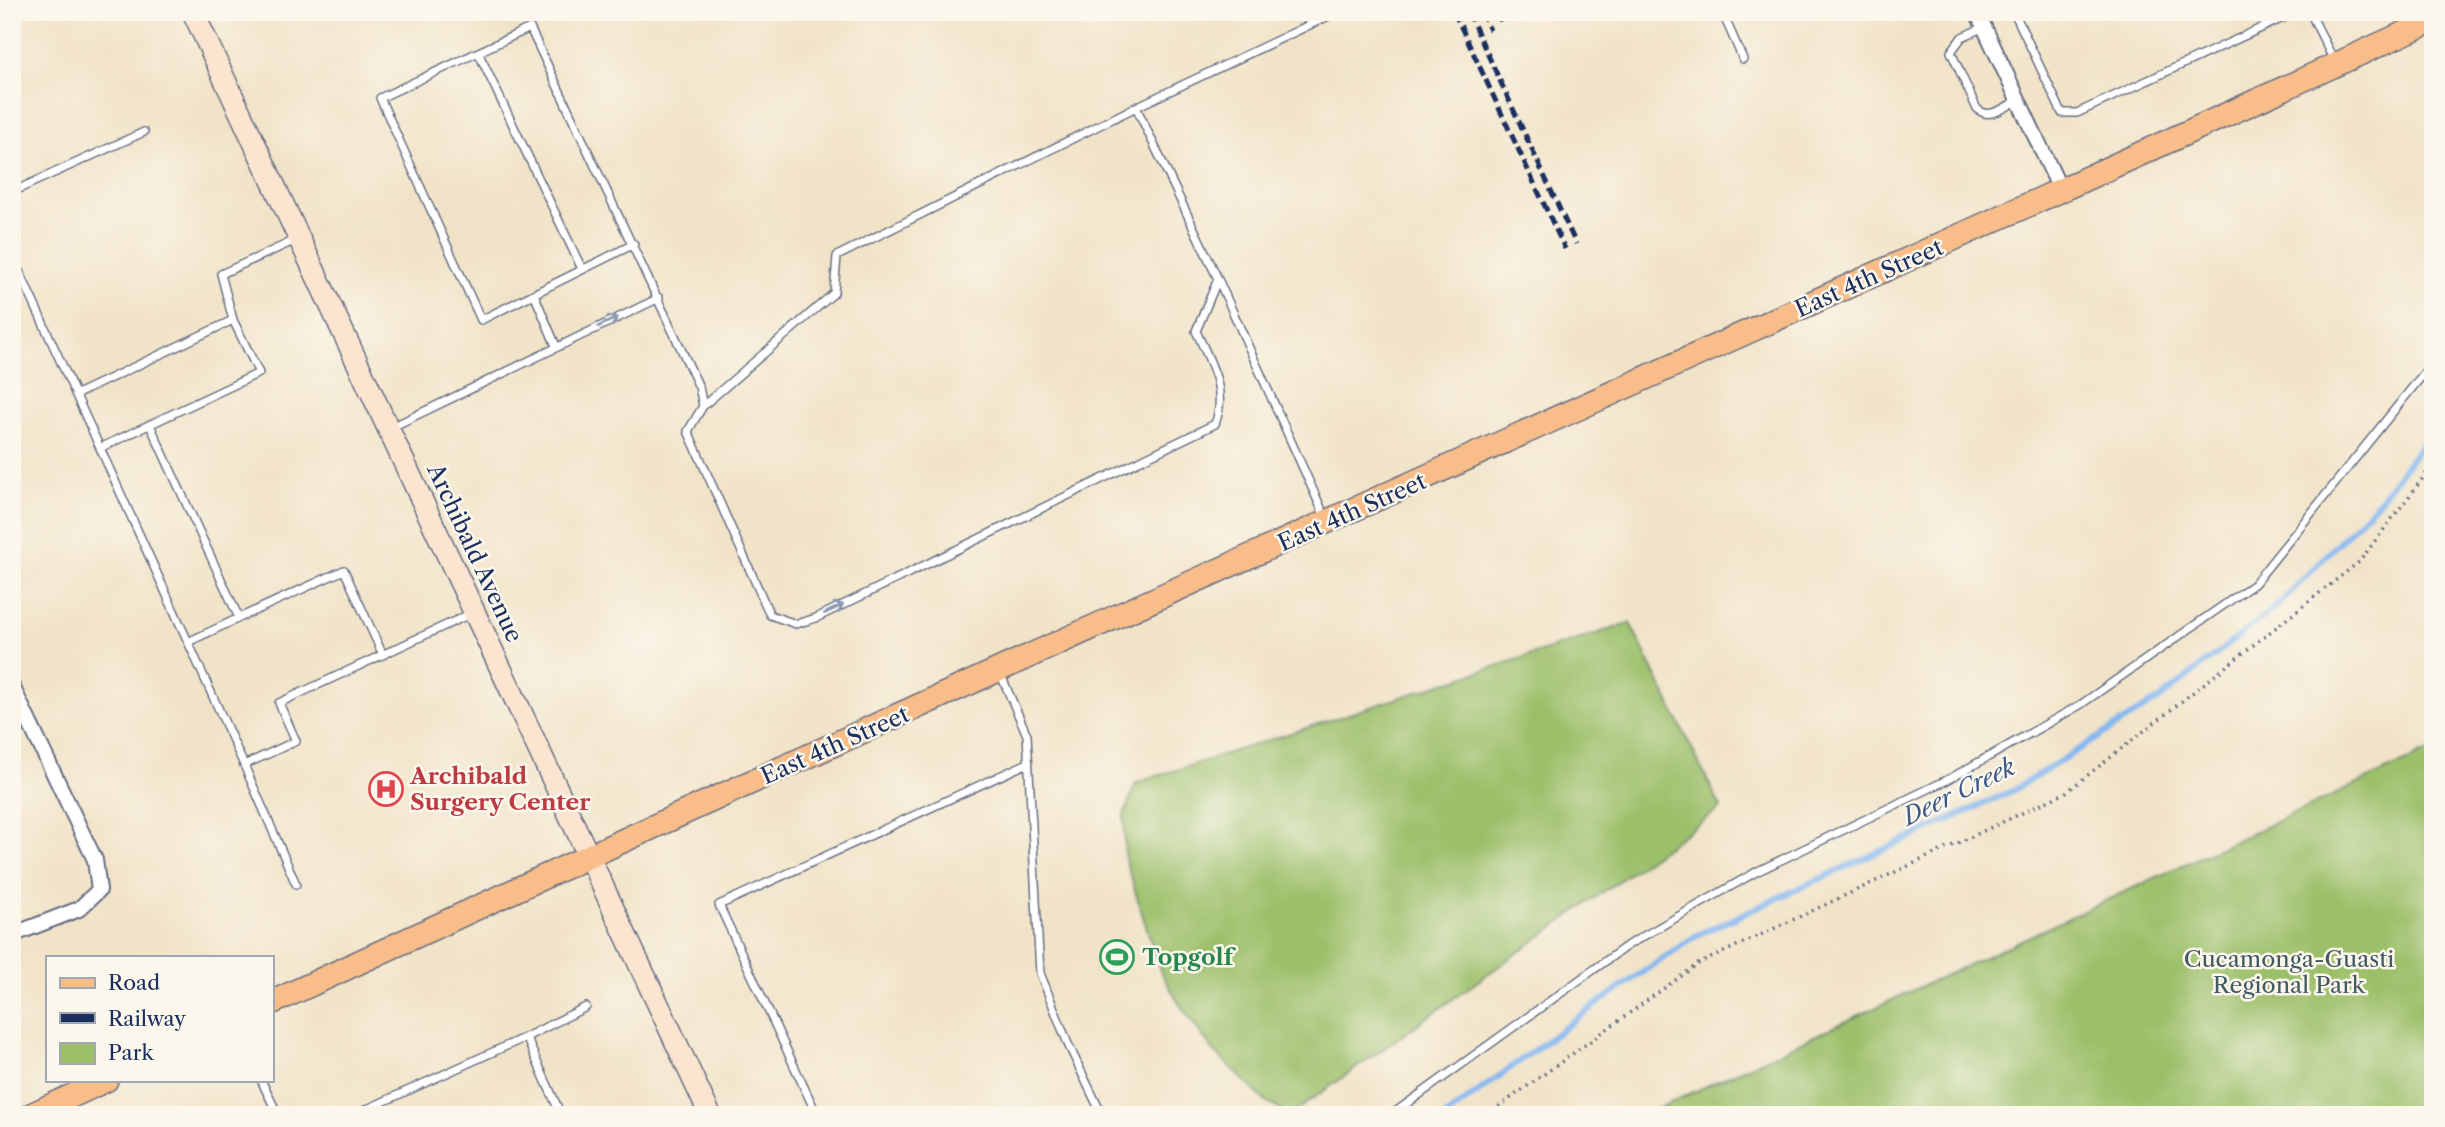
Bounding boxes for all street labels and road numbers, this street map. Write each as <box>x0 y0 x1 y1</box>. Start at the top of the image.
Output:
street label: East 4th Street <box>1791 233 1947 323</box>
street label: Archibald Avenue <box>421 458 529 647</box>
street label: East 4th Street <box>1274 467 1430 557</box>
street label: East 4th Street <box>757 700 913 790</box>

